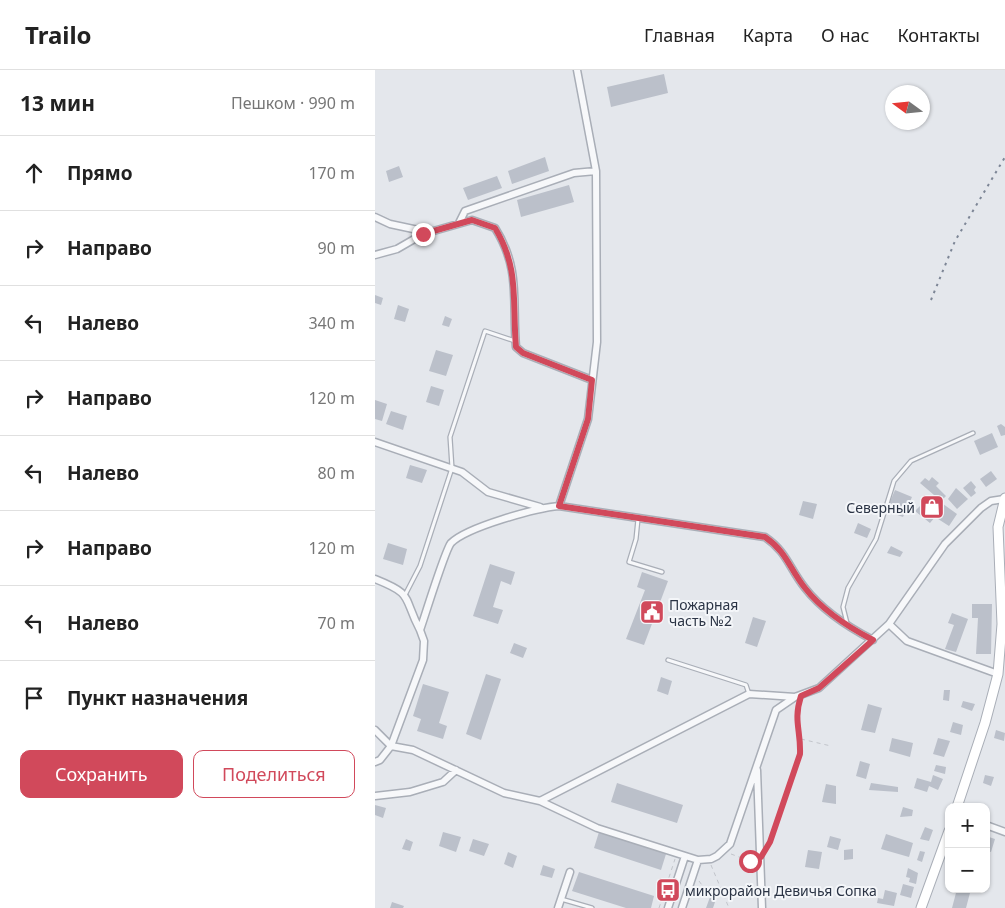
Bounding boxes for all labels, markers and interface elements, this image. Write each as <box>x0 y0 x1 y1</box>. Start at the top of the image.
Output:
text: Trailo <box>25 18 92 51</box>
text: Главная <box>644 23 715 47</box>
text: Карта <box>743 23 793 47</box>
text: О нас <box>821 23 869 47</box>
text: Контакты <box>897 23 980 47</box>
north arrow <box>885 85 930 130</box>
text: 13 мин <box>20 89 95 117</box>
text: Пешком · 990 m <box>231 92 355 114</box>
icon: ahead <box>20 159 48 187</box>
text: Прямо <box>67 160 133 186</box>
text: 170 m <box>308 162 355 184</box>
route end <box>412 223 435 246</box>
icon: right <box>20 234 48 262</box>
text: Направо <box>67 235 152 261</box>
text: 90 m <box>318 237 355 259</box>
icon: left <box>20 309 48 337</box>
text: Налево <box>67 310 139 336</box>
text: 340 m <box>308 312 355 334</box>
icon: right <box>20 384 48 412</box>
text: Направо <box>67 385 152 411</box>
text: 120 m <box>308 387 355 409</box>
icon: left <box>20 459 48 487</box>
text: Налево <box>67 460 139 486</box>
text: 80 m <box>318 462 355 484</box>
shop icon: Северный <box>919 494 945 520</box>
place label: Северный <box>846 498 915 517</box>
icon: right <box>20 534 48 562</box>
text: Направо <box>67 535 152 561</box>
text: 120 m <box>308 537 355 559</box>
place label: Пожарная часть №2 <box>669 595 738 630</box>
public building icon: Пожарная часть №2 <box>639 599 665 625</box>
icon: left <box>20 609 48 637</box>
text: Налево <box>67 610 139 636</box>
text: 70 m <box>318 612 355 634</box>
icon: arrive <box>20 684 48 712</box>
text: Пункт назначения <box>67 685 248 711</box>
button: Сохранить <box>20 750 183 798</box>
button: Поделиться <box>193 750 355 798</box>
map controls <box>945 803 990 893</box>
button: + <box>945 803 990 848</box>
button: − <box>945 848 990 893</box>
route start <box>739 850 762 873</box>
bus stop icon: микрорайон Девичья Сопка <box>655 877 681 903</box>
place label: микрорайон Девичья Сопка <box>685 881 877 900</box>

